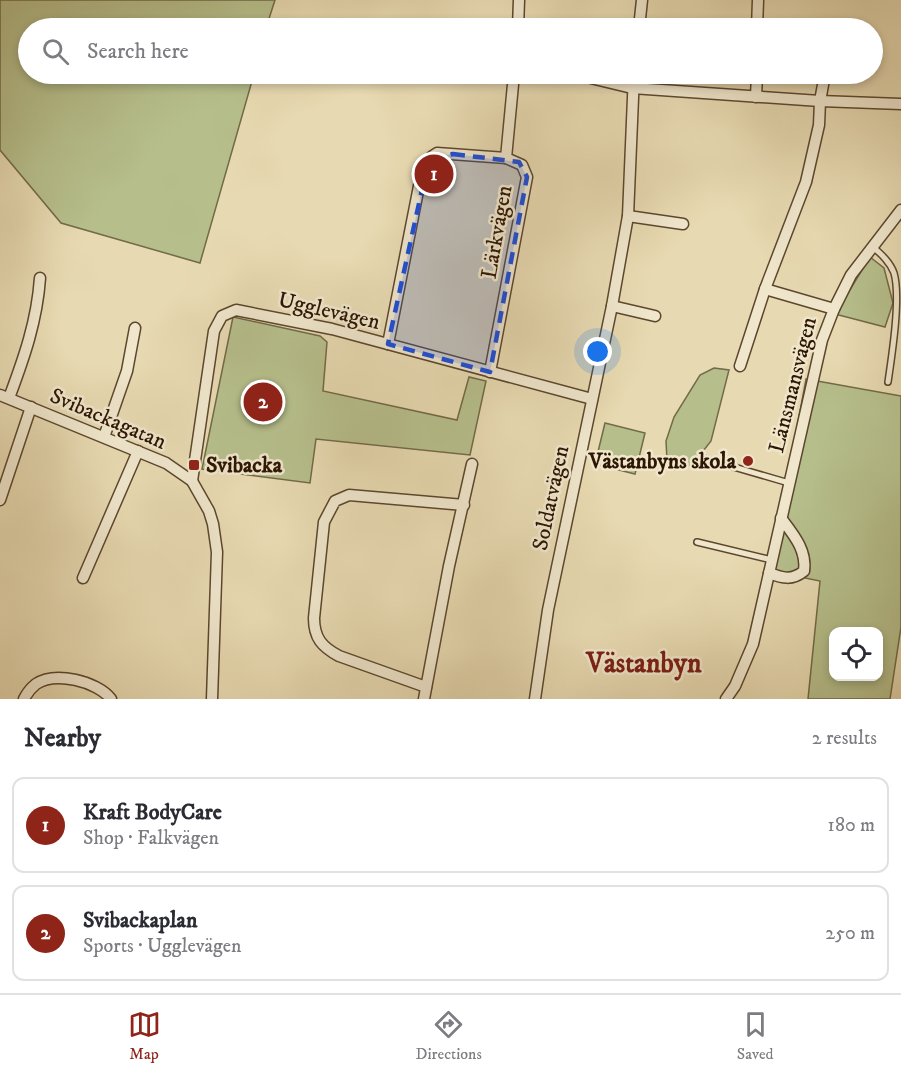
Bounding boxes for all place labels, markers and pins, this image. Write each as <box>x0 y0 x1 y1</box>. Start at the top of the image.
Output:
pin: 1 <box>414 152 454 196</box>
pin: 2 <box>244 380 282 424</box>
place label: Västanbyns skola <box>588 448 737 475</box>
place label: Svibacka <box>206 452 283 479</box>
marker: Västanbyns skola <box>741 454 755 468</box>
marker: Svibacka <box>187 458 201 472</box>

